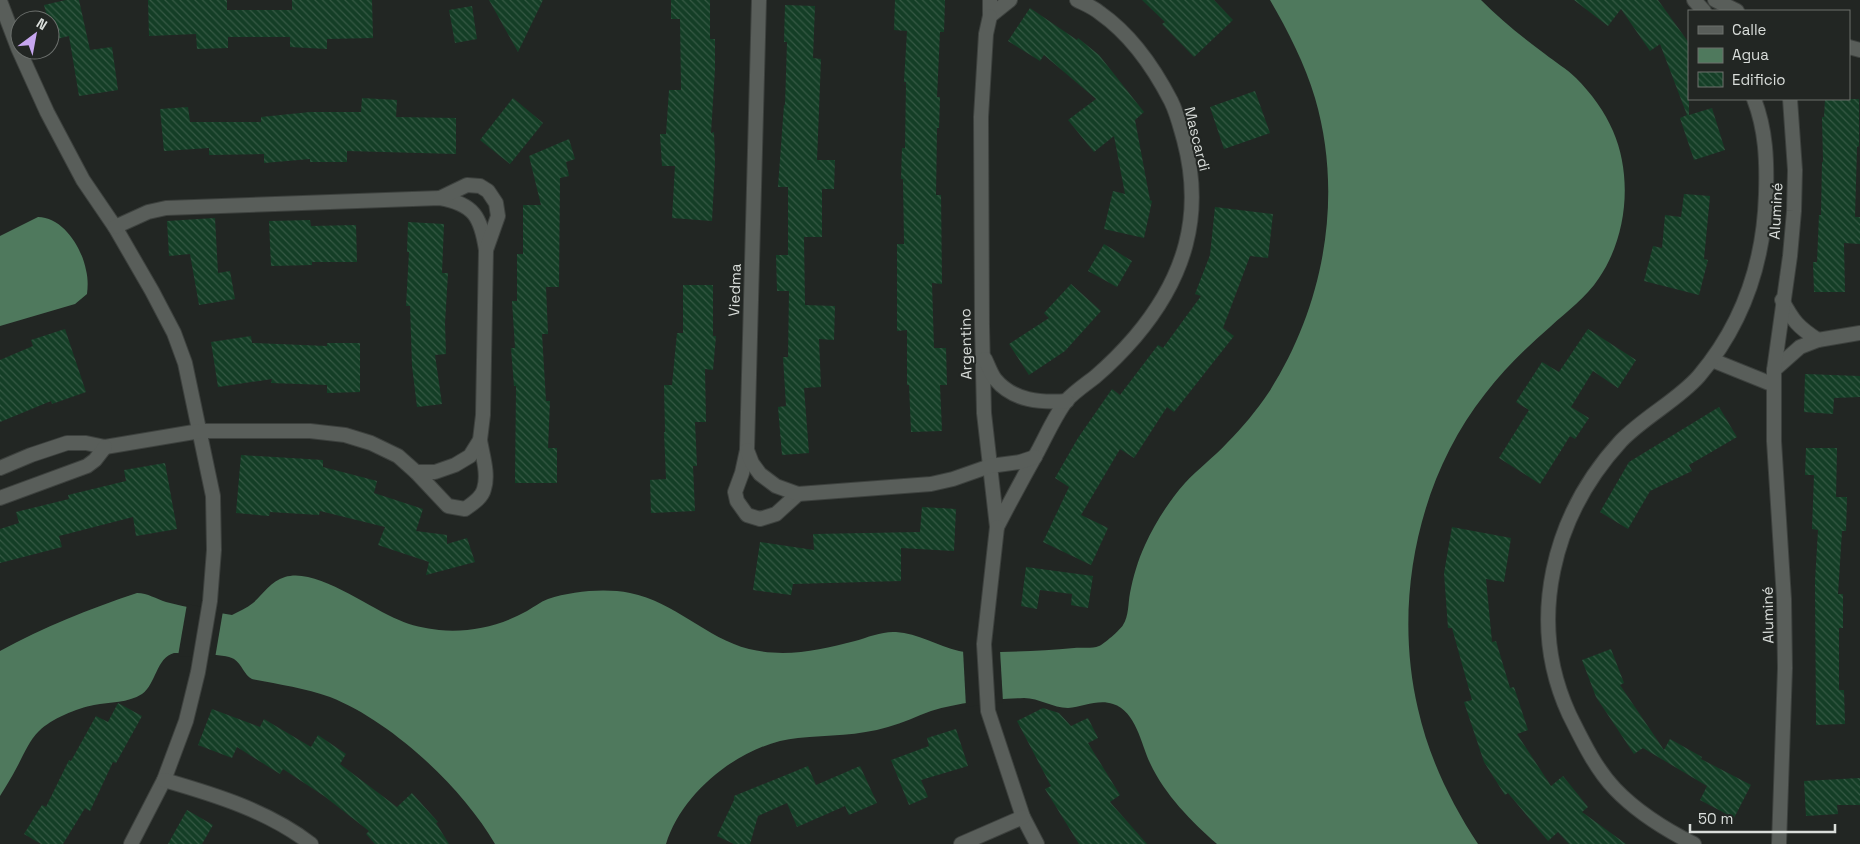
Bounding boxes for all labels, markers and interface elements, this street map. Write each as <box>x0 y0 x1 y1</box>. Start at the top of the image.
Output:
north arrow <box>10 10 60 60</box>
legend <box>1688 10 1850 100</box>
text: N <box>33 14 51 34</box>
text: Calle <box>1732 20 1767 39</box>
text: Agua <box>1732 45 1769 64</box>
text: Edificio <box>1732 70 1786 89</box>
street label: Mascardi <box>1180 105 1215 173</box>
street label: Aluminé <box>1765 182 1786 240</box>
street label: Viedma <box>724 263 745 317</box>
street label: Argentino <box>955 308 976 380</box>
street label: Aluminé <box>1758 586 1777 644</box>
scale bar <box>1690 802 1835 834</box>
text: 50 m <box>1698 809 1733 828</box>

